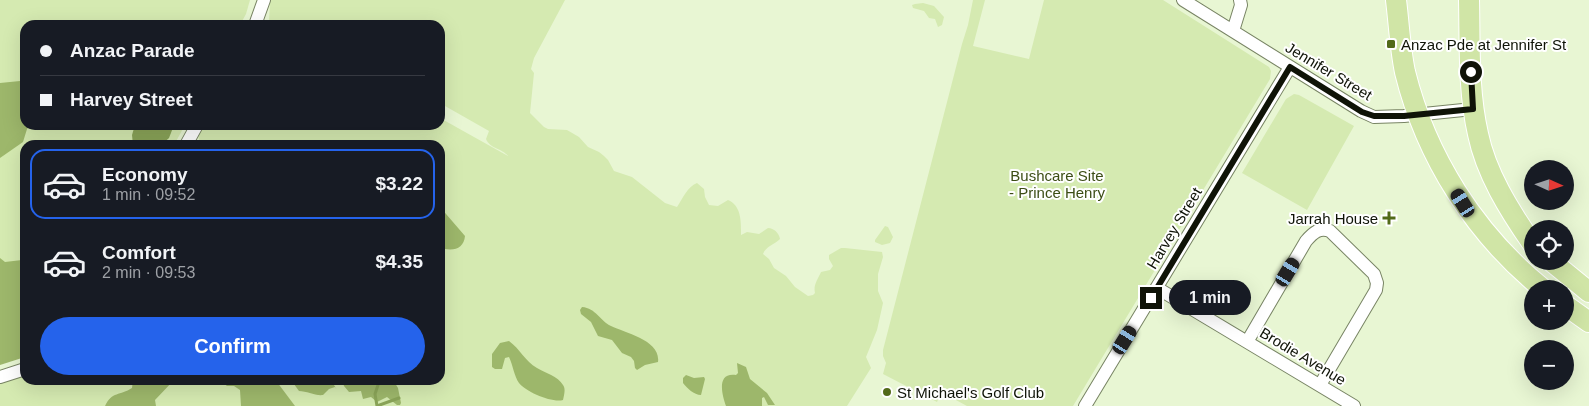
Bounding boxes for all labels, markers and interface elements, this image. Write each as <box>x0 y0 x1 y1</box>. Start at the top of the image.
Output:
place label: Anzac Pde at Jennifer St <box>1401 36 1567 53</box>
marker: Anzac Pde at Jennifer St <box>1385 38 1397 50</box>
street label: Jennifer Street <box>1283 39 1376 104</box>
text: Anzac Parade <box>70 40 195 61</box>
route start <box>1460 61 1482 83</box>
text: Harvey Street <box>70 89 193 110</box>
north arrow <box>1524 160 1574 210</box>
map controls <box>1524 160 1574 390</box>
icon: car <box>42 162 87 207</box>
text: Economy <box>102 164 188 185</box>
park label: Bushcare Site - Prince Henry <box>1009 167 1105 201</box>
text: $3.22 <box>375 173 423 194</box>
street label: Harvey Street <box>1143 184 1205 272</box>
text: 1 min · 09:52 <box>102 186 195 203</box>
car <box>1448 186 1477 220</box>
place label: Jarrah House <box>1288 210 1378 227</box>
marker: Jarrah House <box>1382 211 1396 225</box>
button: locate <box>1524 220 1574 270</box>
icon: car <box>42 240 87 285</box>
text: Comfort <box>102 242 176 263</box>
text: $4.35 <box>375 251 423 272</box>
car <box>1273 255 1302 289</box>
text: 2 min · 09:53 <box>102 264 195 281</box>
callout: 1 min <box>1168 280 1251 316</box>
button: + <box>1524 280 1574 330</box>
route end <box>1140 287 1162 309</box>
text: 1 min <box>1189 289 1231 306</box>
button: Confirm <box>40 317 425 375</box>
car <box>1110 323 1139 357</box>
street label: Brodie Avenue <box>1257 324 1349 388</box>
button: − <box>1524 340 1574 390</box>
place label: St Michael's Golf Club <box>897 384 1044 401</box>
marker: St Michael's Golf Club <box>881 386 893 398</box>

